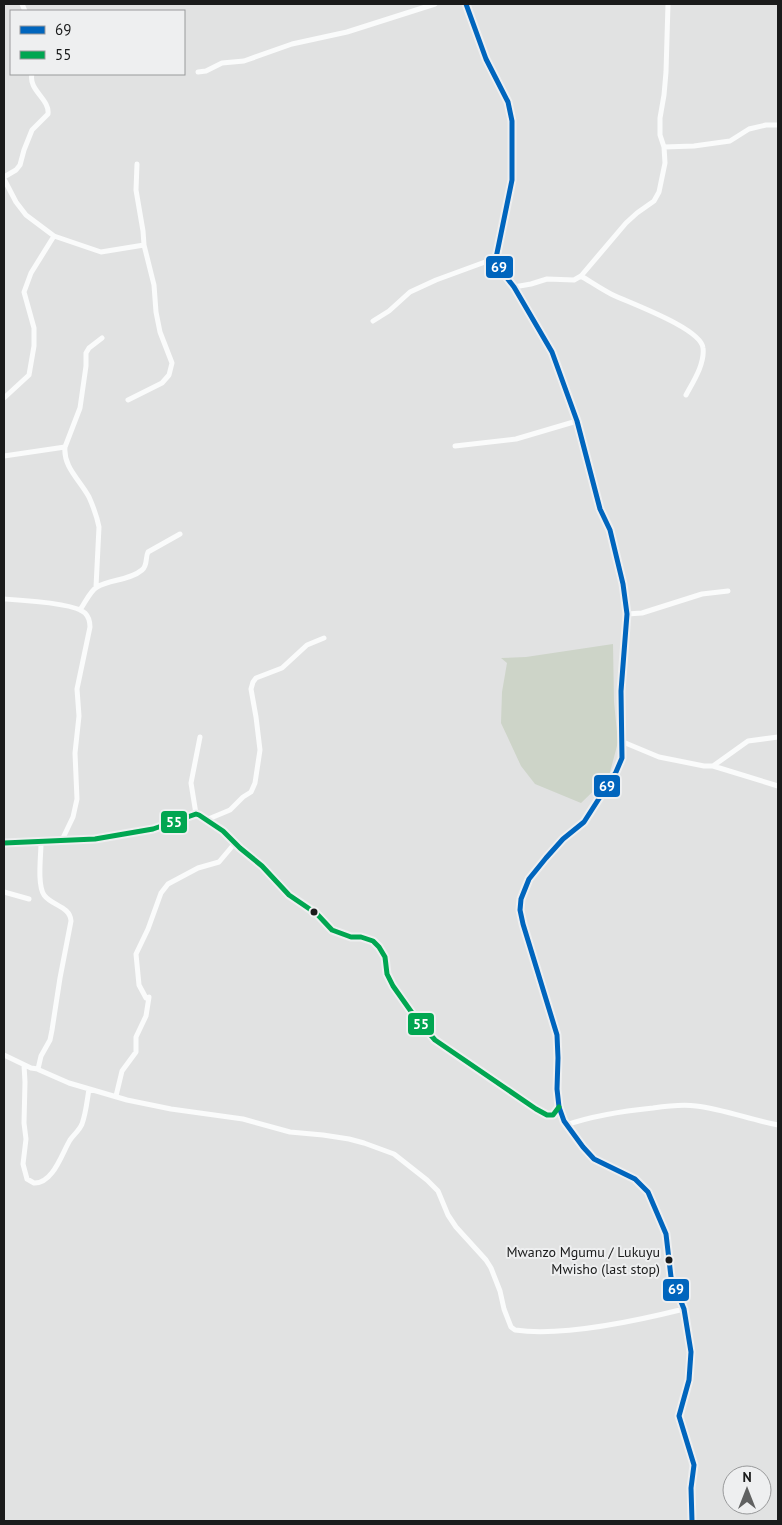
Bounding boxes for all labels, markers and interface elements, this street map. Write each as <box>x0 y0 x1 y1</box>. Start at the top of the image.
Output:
legend <box>10 10 185 75</box>
text: 69 <box>55 20 71 39</box>
text: 55 <box>55 45 71 64</box>
line badge: 69 <box>485 255 514 279</box>
text: 69 <box>491 258 507 276</box>
line badge: 69 <box>593 774 621 798</box>
text: 69 <box>599 777 615 795</box>
line badge: 55 <box>160 810 188 834</box>
text: 55 <box>166 813 182 831</box>
unlabelled marker <box>309 907 319 917</box>
line badge: 55 <box>407 1012 435 1036</box>
text: 55 <box>413 1015 429 1033</box>
place label: Mwanzo Mgumu / Lukuyu Mwisho (last stop) <box>506 1243 660 1278</box>
marker: Mwanzo Mgumu / Lukuyu Mwisho (last stop) <box>664 1255 674 1265</box>
line badge: 69 <box>662 1278 690 1302</box>
text: 69 <box>668 1280 684 1298</box>
north arrow <box>722 1465 772 1515</box>
text: N <box>742 1468 752 1486</box>

